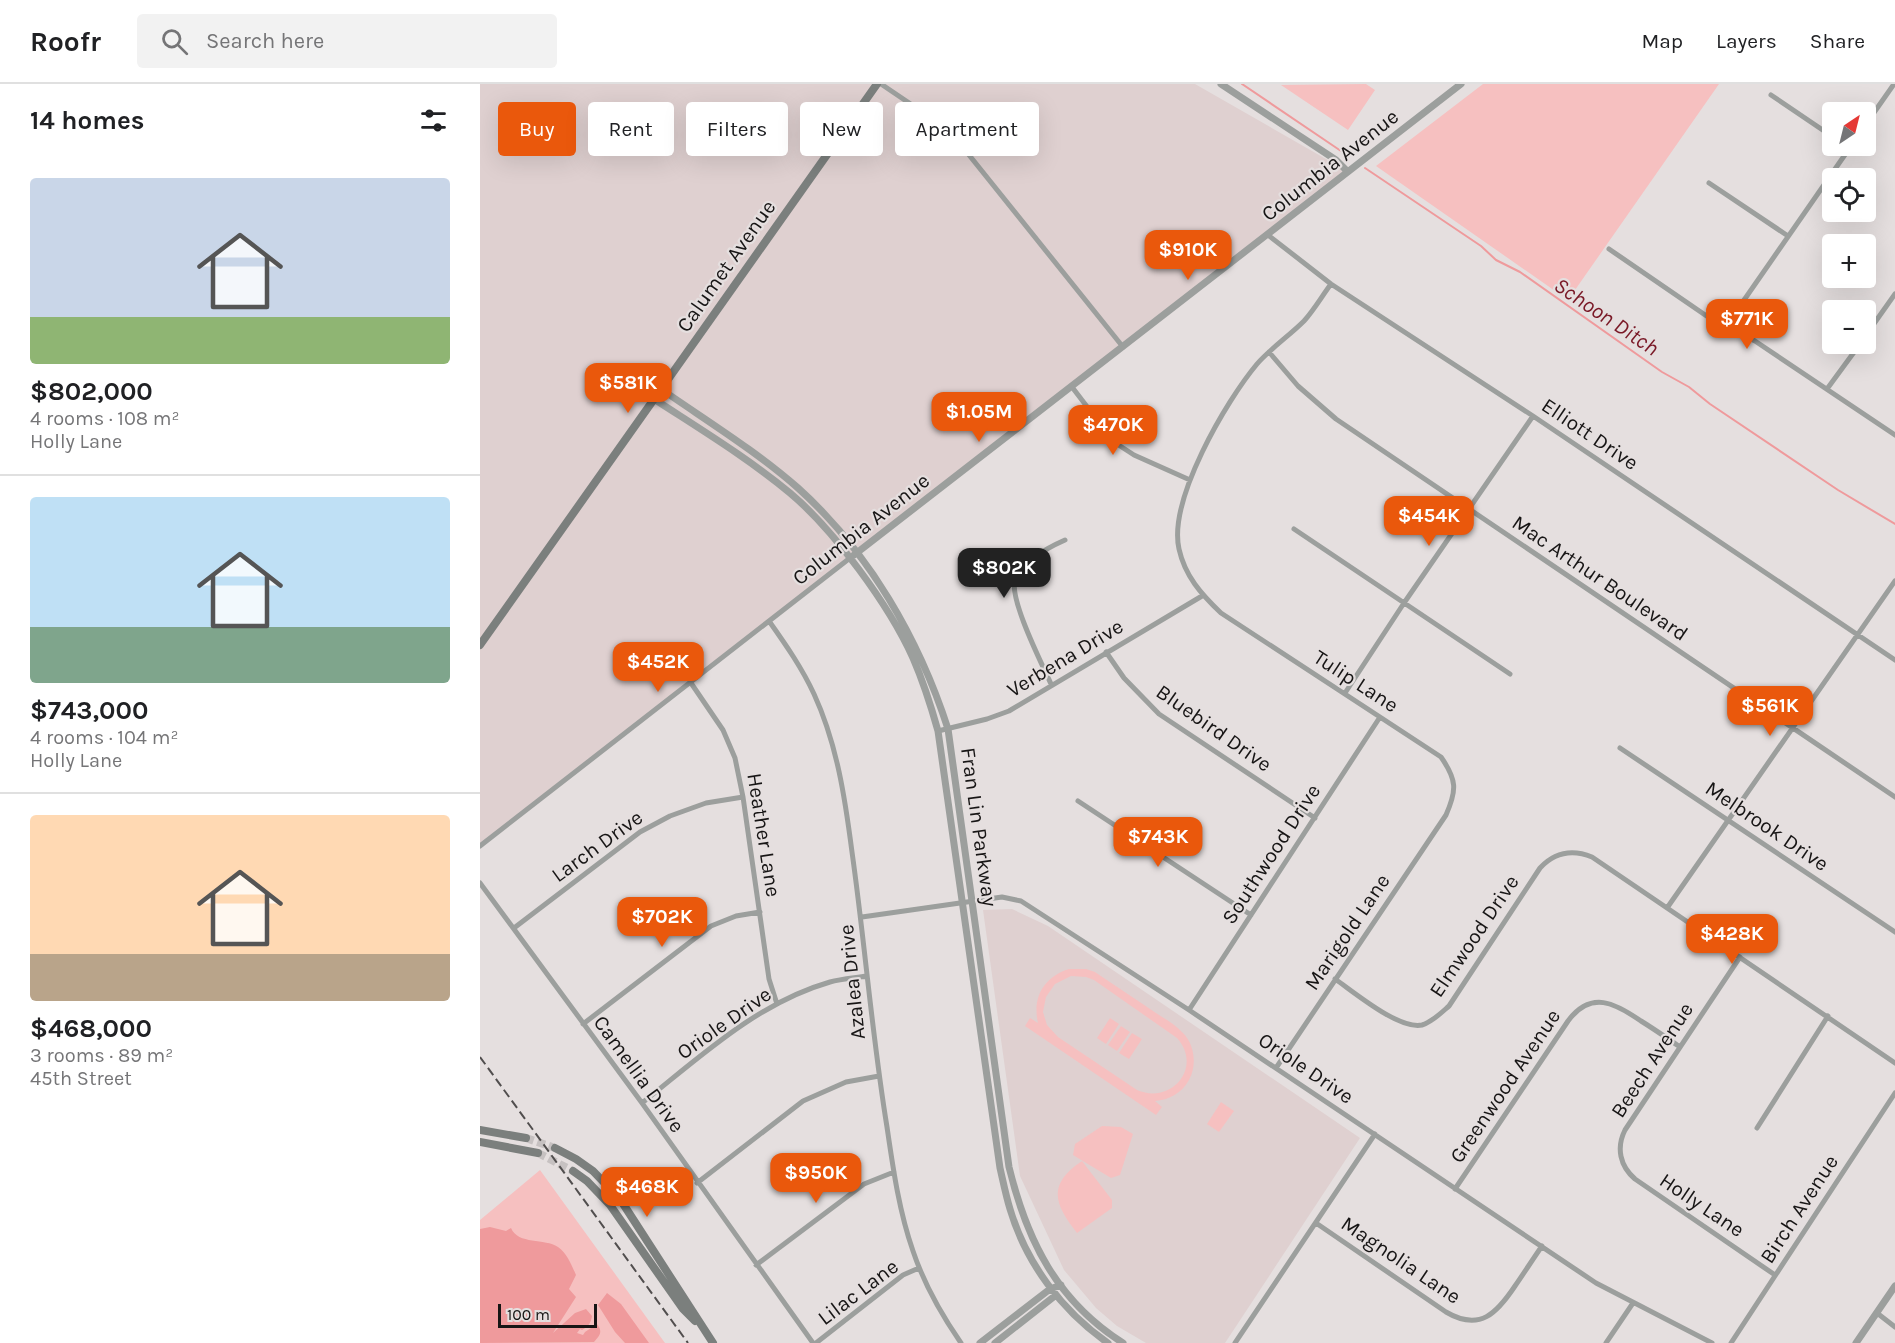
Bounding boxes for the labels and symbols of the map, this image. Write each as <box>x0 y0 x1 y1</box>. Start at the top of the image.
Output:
north arrow <box>1822 102 1876 156</box>
street label: Columbia Avenue <box>1257 104 1403 226</box>
street label: Calumet Avenue <box>672 195 780 337</box>
pin: $910K <box>1146 230 1230 281</box>
water label: Schoon Ditch <box>1549 272 1664 361</box>
pin: $771K <box>1705 299 1789 350</box>
pin: $581K <box>586 363 670 414</box>
pin: $1.05M <box>930 392 1028 443</box>
street label: Elliott Drive <box>1537 393 1643 475</box>
pin: $470K <box>1071 405 1155 456</box>
street label: Columbia Avenue <box>788 468 934 590</box>
pin: $454K <box>1387 496 1471 547</box>
street label: Mac Arthur Boulevard <box>1508 510 1692 646</box>
pin: $802K <box>962 548 1046 599</box>
street label: Verbena Drive <box>1003 614 1127 702</box>
pin: $452K <box>616 642 700 693</box>
street label: Tulip Lane <box>1309 645 1403 717</box>
street label: Bluebird Drive <box>1152 679 1276 777</box>
pin: $561K <box>1728 686 1812 737</box>
street label: Fran Lin Parkway <box>956 746 1002 908</box>
street label: Heather Lane <box>742 771 786 899</box>
street label: Melbrook Drive <box>1701 776 1833 876</box>
street label: Southwood Drive <box>1217 779 1325 929</box>
street label: Larch Drive <box>547 805 647 887</box>
pin: $743K <box>1116 817 1200 868</box>
street label: Marigold Lane <box>1299 869 1395 995</box>
street label: Elmwood Drive <box>1424 870 1524 1002</box>
pin: $702K <box>620 897 704 948</box>
pin: $428K <box>1690 914 1774 965</box>
street label: Azalea Drive <box>834 923 870 1041</box>
street label: Oriole Drive <box>672 982 776 1064</box>
street label: Beech Avenue <box>1606 998 1698 1122</box>
street label: Greenwood Avenue <box>1445 1005 1565 1167</box>
street label: Camellia Drive <box>589 1011 689 1137</box>
street label: Oriole Drive <box>1254 1027 1358 1109</box>
street label: Birch Avenue <box>1755 1150 1843 1268</box>
pin: $950K <box>774 1153 858 1204</box>
pin: $468K <box>605 1167 689 1218</box>
street label: Holly Lane <box>1655 1168 1749 1242</box>
street label: Magnolia Lane <box>1337 1211 1465 1309</box>
street label: Lilac Lane <box>813 1254 903 1330</box>
scale bar <box>498 1301 597 1328</box>

